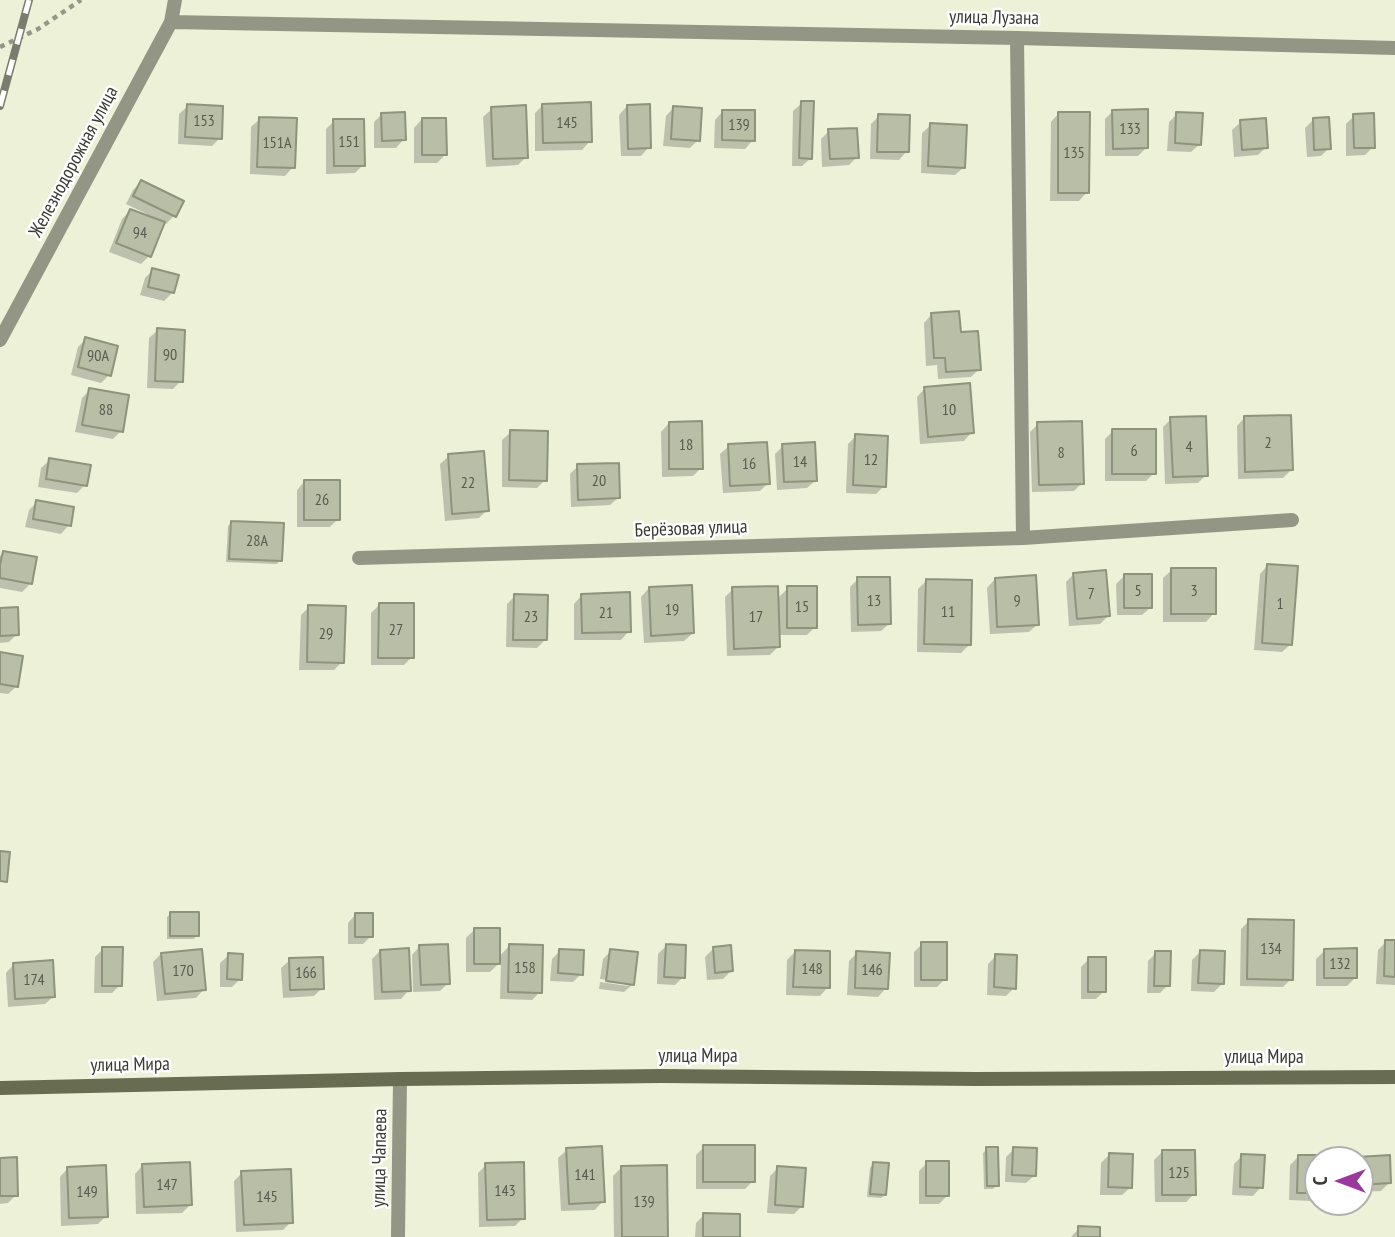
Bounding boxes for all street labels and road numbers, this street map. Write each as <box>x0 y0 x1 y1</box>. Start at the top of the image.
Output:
street label: улица Лузана <box>949 6 1039 30</box>
street label: Железнодорожная улица <box>25 83 123 241</box>
street label: Берёзовая улица <box>634 516 748 542</box>
street label: улица Мира <box>658 1046 738 1068</box>
street label: улица Мира <box>1224 1047 1304 1069</box>
street label: улица Мира <box>90 1053 170 1077</box>
street label: улица Чапаева <box>368 1108 392 1208</box>

